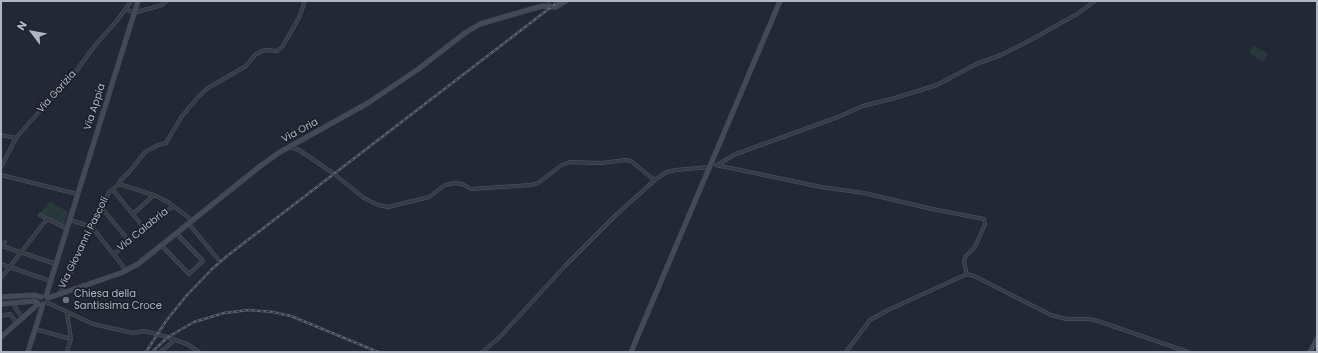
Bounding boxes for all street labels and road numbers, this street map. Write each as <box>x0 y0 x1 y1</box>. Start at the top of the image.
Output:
street label: Via Gorizia <box>35 68 79 116</box>
street label: Via Appia <box>82 82 108 132</box>
street label: Via Oria <box>280 116 320 146</box>
street label: Via Giovanni Pascoli <box>57 195 111 291</box>
street label: Via Calabria <box>115 206 171 254</box>

